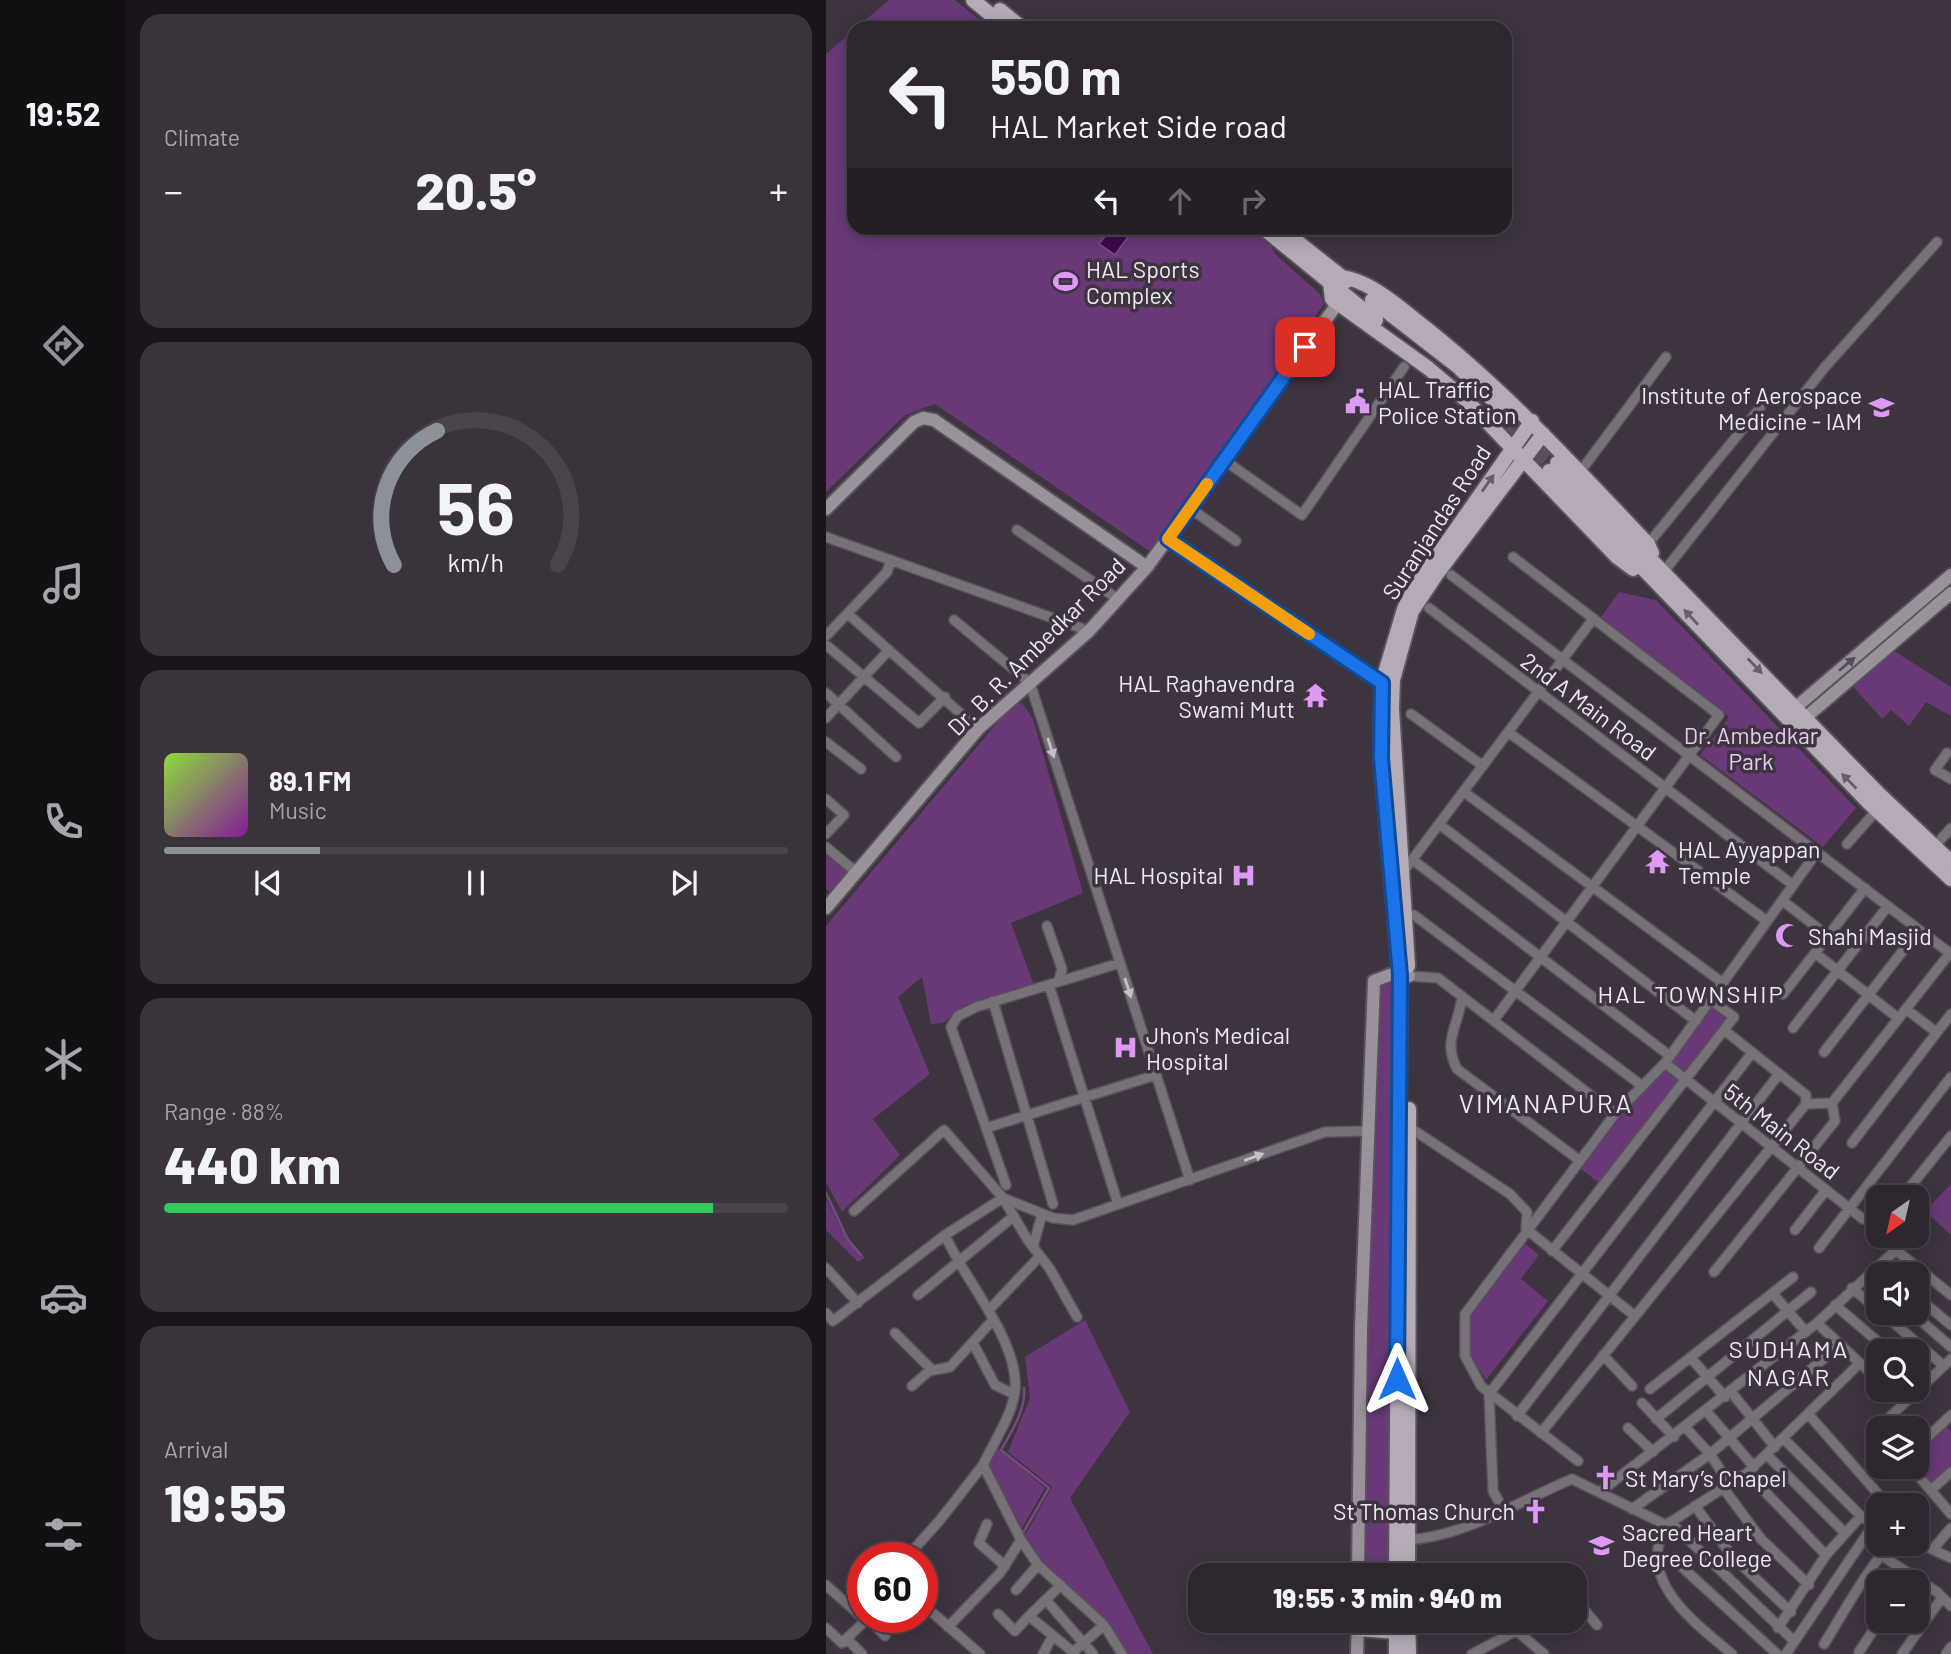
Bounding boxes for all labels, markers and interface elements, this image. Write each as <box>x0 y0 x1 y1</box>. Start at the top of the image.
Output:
text: 550 m <box>990 46 1121 105</box>
icon: left <box>875 49 966 140</box>
text: 19:52 <box>25 94 101 132</box>
text: HAL Market Side road <box>990 106 1287 144</box>
text: Climate <box>164 123 240 151</box>
text: 20.5° <box>415 158 537 220</box>
text: − <box>164 167 183 213</box>
text: + <box>769 167 788 213</box>
icon: left <box>1088 182 1126 220</box>
icon: ahead <box>1161 182 1199 220</box>
icon: right <box>1234 182 1272 220</box>
place label: HAL Sports Complex <box>1086 255 1199 309</box>
sports icon: HAL Sports Complex <box>1052 268 1080 296</box>
pin <box>1275 317 1335 377</box>
icon: directions <box>39 321 88 370</box>
icon: arrive <box>1286 328 1324 366</box>
place label: HAL Traffic Police Station <box>1378 375 1516 429</box>
place label: Institute of Aerospace Medicine - IAM <box>1641 381 1862 435</box>
public building icon: HAL Traffic Police Station <box>1344 388 1372 416</box>
school or university icon: Institute of Aerospace Medicine - IAM <box>1868 394 1896 422</box>
street label: Suranjandas Road <box>1376 439 1496 605</box>
text: 56 <box>437 462 515 550</box>
one-way arrow <box>1480 474 1494 492</box>
text: km/h <box>448 547 504 577</box>
street label: Dr. B. R. Ambedkar Road <box>941 551 1131 741</box>
icon: music <box>39 559 88 608</box>
one-way arrow <box>1684 609 1700 626</box>
street label: 2nd A Main Road <box>1516 646 1662 766</box>
one-way arrow <box>1747 657 1763 674</box>
one-way arrow <box>1839 657 1856 672</box>
place label: HAL Raghavendra Swami Mutt <box>1118 669 1295 723</box>
temple icon: HAL Raghavendra Swami Mutt <box>1301 682 1329 710</box>
park label: Dr. Ambedkar Park <box>1684 721 1819 775</box>
one-way arrow <box>1046 738 1057 759</box>
text: 89.1 FM <box>269 765 351 796</box>
one-way arrow <box>1840 773 1857 790</box>
text: Music <box>269 796 327 824</box>
icon: phone <box>39 797 88 846</box>
place label: HAL Ayyappan Temple <box>1678 835 1820 889</box>
temple icon: HAL Ayyappan Temple <box>1644 848 1672 876</box>
place label: HAL Hospital <box>1094 861 1223 889</box>
hospital icon: HAL Hospital <box>1229 861 1257 889</box>
icon: previous <box>249 864 287 902</box>
icon: pause <box>457 864 495 902</box>
icon: next <box>665 864 703 902</box>
mosque icon: Shahi Masjid <box>1774 922 1802 950</box>
place label: Shahi Masjid <box>1808 922 1932 950</box>
one-way arrow <box>1123 978 1134 999</box>
district label: HAL TOWNSHIP <box>1597 979 1785 1008</box>
place label: Jhon's Medical Hospital <box>1146 1021 1290 1075</box>
hospital icon: Jhon's Medical Hospital <box>1112 1034 1140 1062</box>
icon: climate <box>39 1035 88 1084</box>
street label: 5th Main Road <box>1719 1077 1845 1185</box>
district label: VIMANAPURA <box>1459 1087 1633 1118</box>
text: Range · 88% <box>164 1097 284 1125</box>
text: 440 km <box>164 1132 341 1194</box>
one-way arrow <box>1244 1151 1265 1162</box>
north arrow <box>1866 1185 1928 1248</box>
map controls <box>1866 1185 1929 1633</box>
button: sound <box>1866 1262 1929 1325</box>
icon: car <box>39 1273 88 1322</box>
district label: SUDHAMA NAGAR <box>1729 1334 1849 1391</box>
button: search <box>1866 1339 1929 1402</box>
position arrow <box>1360 1342 1434 1416</box>
button: layers <box>1866 1416 1929 1479</box>
text: Arrival <box>164 1435 228 1463</box>
church icon: St Mary’s Chapel <box>1591 1464 1619 1492</box>
place label: St Mary’s Chapel <box>1625 1464 1786 1492</box>
text: 19:55 <box>164 1470 287 1532</box>
button: + <box>1866 1493 1929 1556</box>
place label: St Thomas Church <box>1333 1497 1515 1525</box>
church icon: St Thomas Church <box>1521 1497 1549 1525</box>
icon: filters <box>39 1510 88 1559</box>
place label: Sacred Heart Degree College <box>1622 1518 1772 1572</box>
school or university icon: Sacred Heart Degree College <box>1588 1531 1616 1559</box>
speed limit sign: 60 <box>847 1542 938 1633</box>
button: − <box>1866 1570 1929 1633</box>
text: 19:55 · 3 min · 940 m <box>1273 1582 1502 1613</box>

